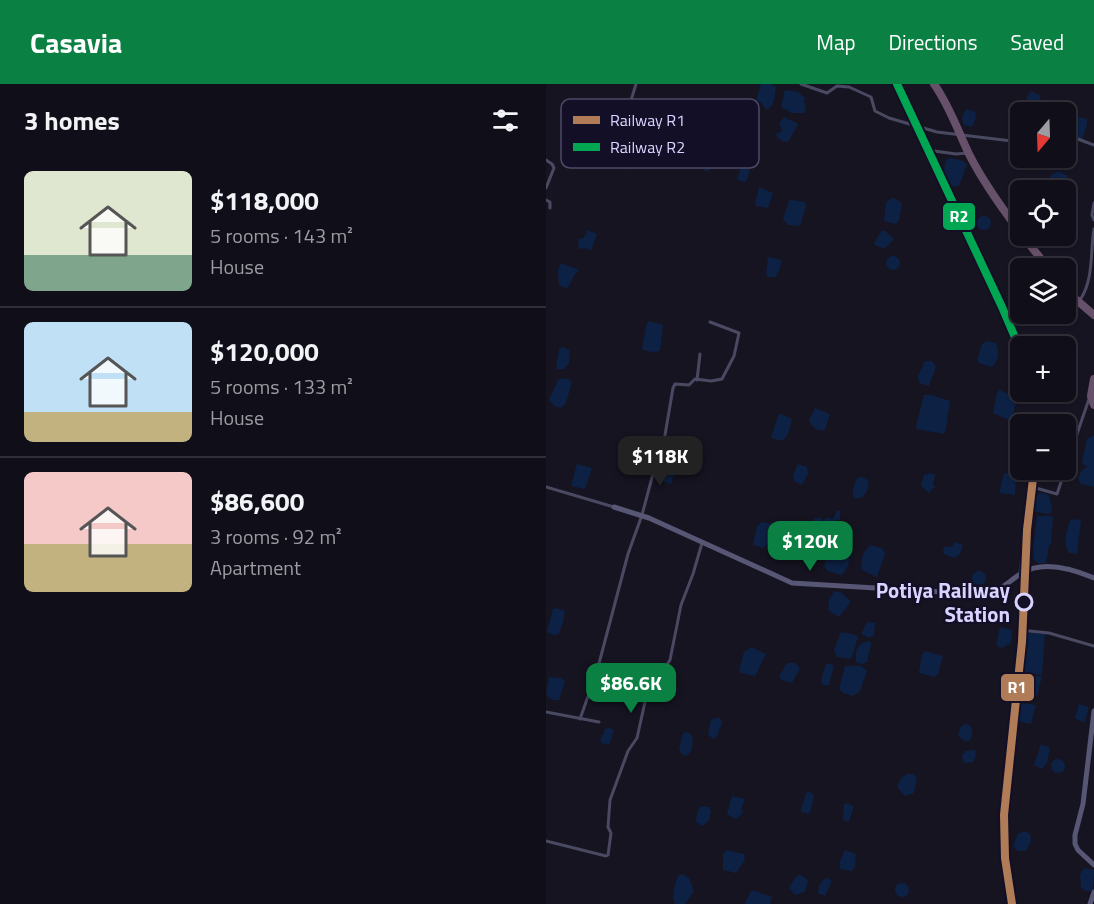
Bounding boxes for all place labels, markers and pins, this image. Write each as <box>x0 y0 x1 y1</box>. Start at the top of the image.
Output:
pin: $118K <box>618 436 702 487</box>
pin: $120K <box>768 521 852 572</box>
place label: Potiya Railway Station <box>876 574 1010 630</box>
marker: Potiya Railway Station <box>1015 593 1033 611</box>
pin: $86.6K <box>582 663 680 714</box>

